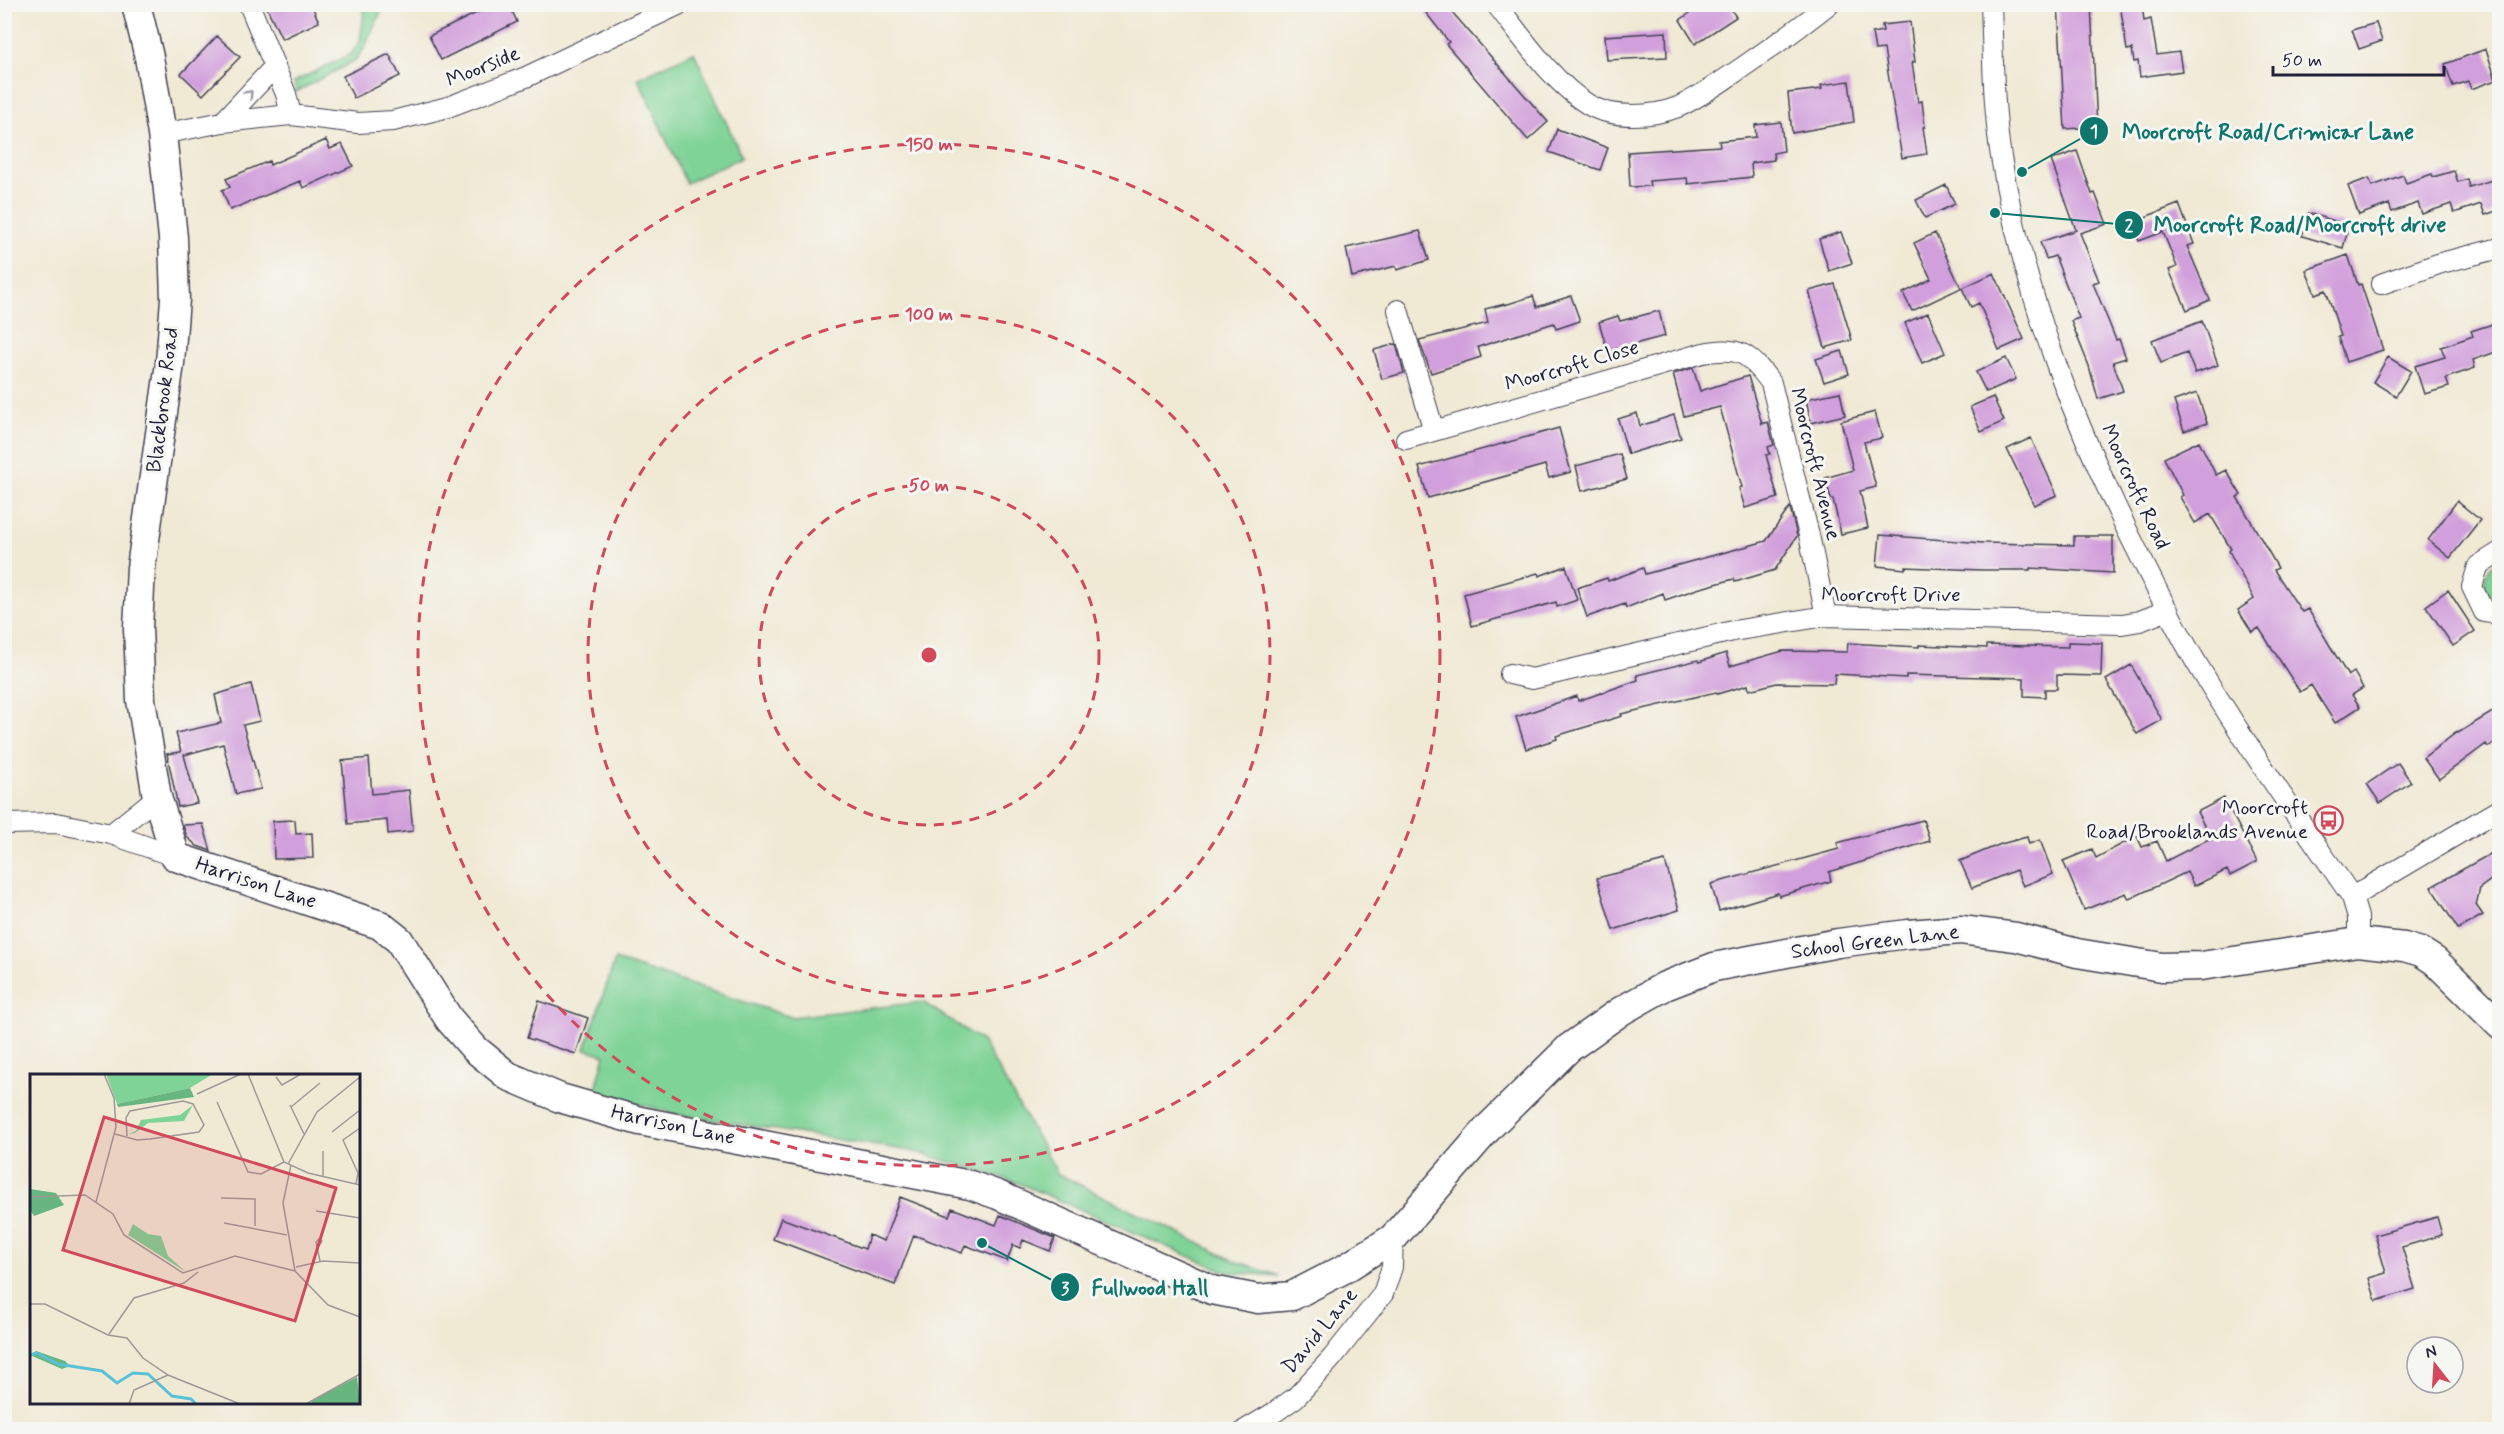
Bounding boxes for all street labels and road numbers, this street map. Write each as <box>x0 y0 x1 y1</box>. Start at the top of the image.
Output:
street label: Moorside <box>442 40 524 94</box>
street label: Blackbrook Road <box>140 326 186 474</box>
street label: Moorcroft Close <box>1502 333 1642 399</box>
street label: Moorcroft Avenue <box>1783 385 1847 543</box>
street label: Moorcroft Road <box>2094 420 2176 554</box>
street label: Moorcroft Drive <box>1821 581 1961 609</box>
street label: Harrison Lane <box>192 850 320 916</box>
street label: School Green Lane <box>1789 918 1961 966</box>
street label: Harrison Lane <box>608 1098 738 1152</box>
street label: David Lane <box>1276 1282 1364 1380</box>

